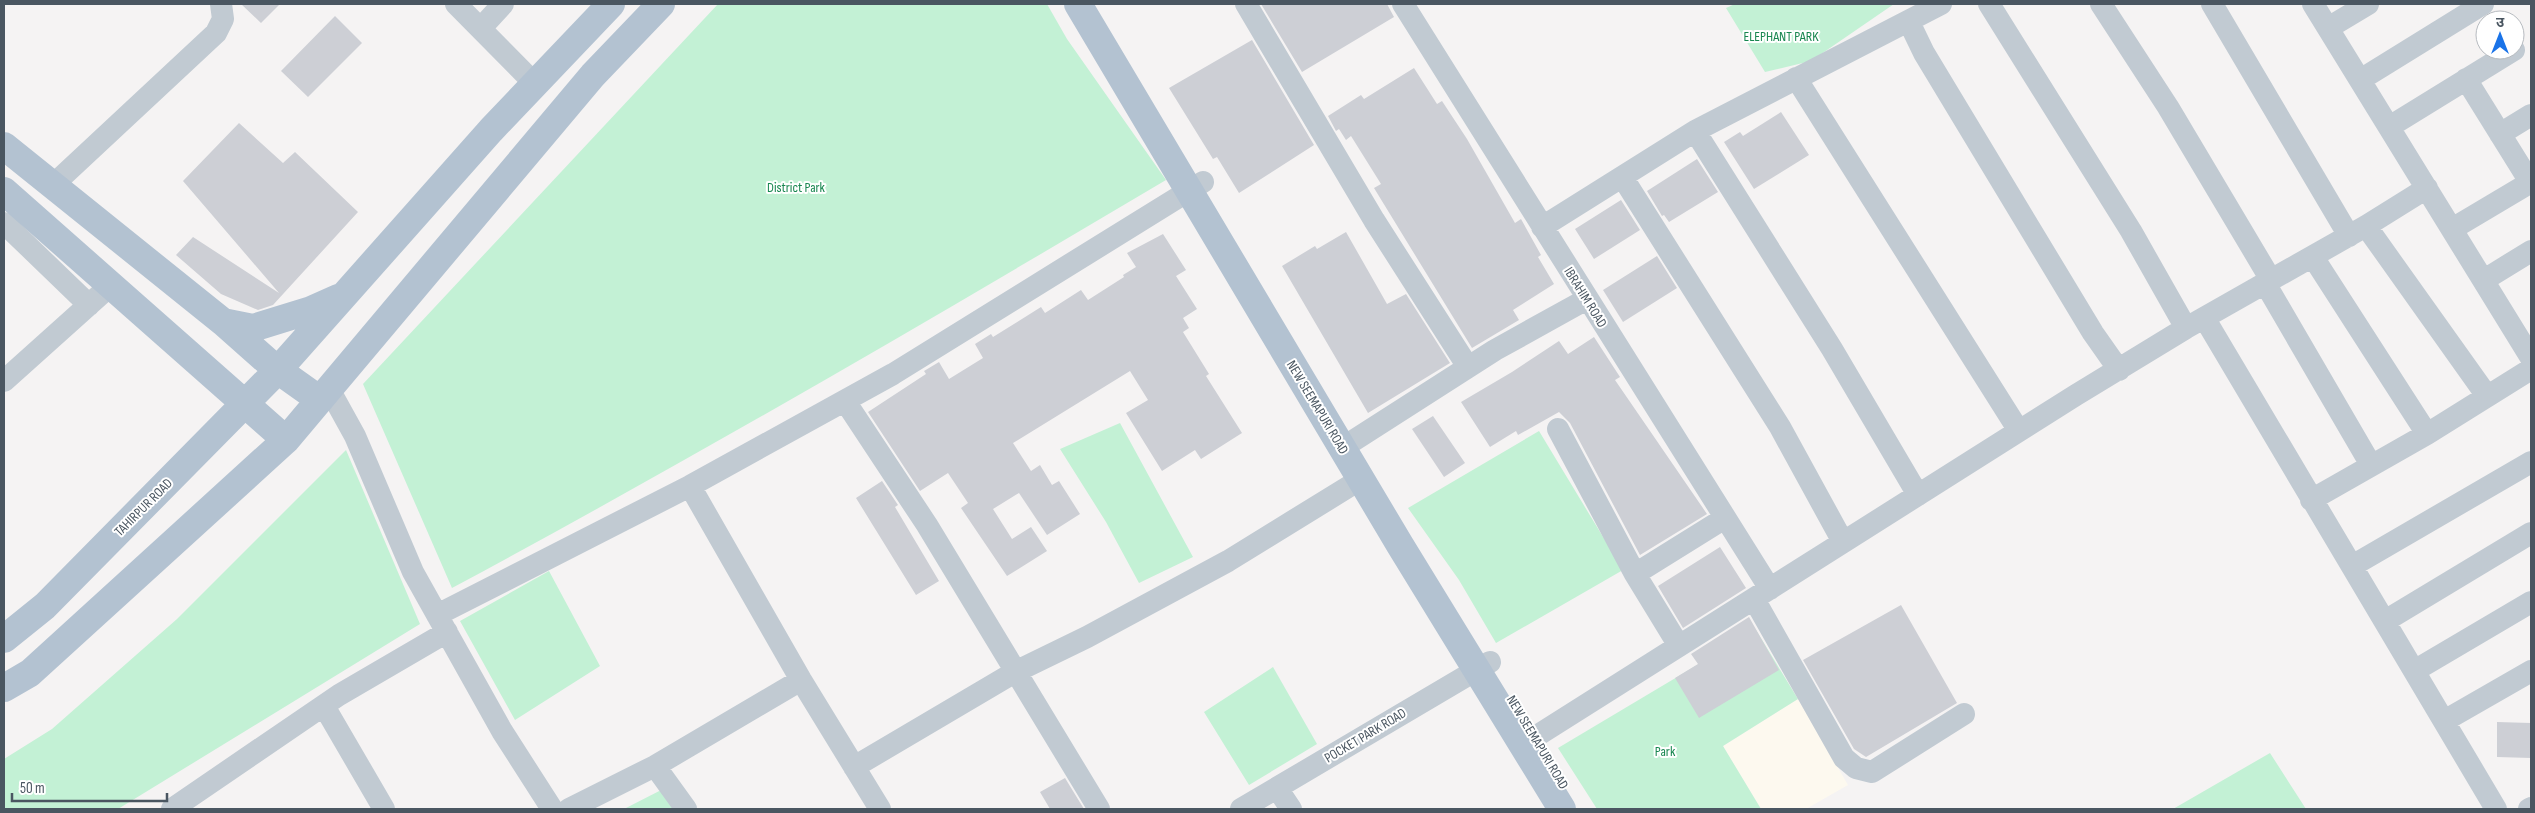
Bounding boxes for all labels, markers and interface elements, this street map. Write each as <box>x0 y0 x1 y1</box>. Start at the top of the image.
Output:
north arrow <box>2475 10 2525 60</box>
text: उ <box>2496 14 2505 31</box>
park label: ELEPHANT PARK <box>1743 28 1819 45</box>
park label: District Park <box>767 179 826 196</box>
street label: IBRAHIM ROAD <box>1560 264 1611 331</box>
street label: NEW SEEMAPURI ROAD <box>1283 357 1352 457</box>
street label: TAHIRPUR ROAD <box>111 475 176 540</box>
street label: NEW SEEMAPURI ROAD <box>1503 692 1572 792</box>
street label: POCKET PARK ROAD <box>1321 704 1409 766</box>
park label: Park <box>1655 743 1676 760</box>
scale bar <box>12 770 168 802</box>
text: 50 m <box>20 779 45 798</box>

